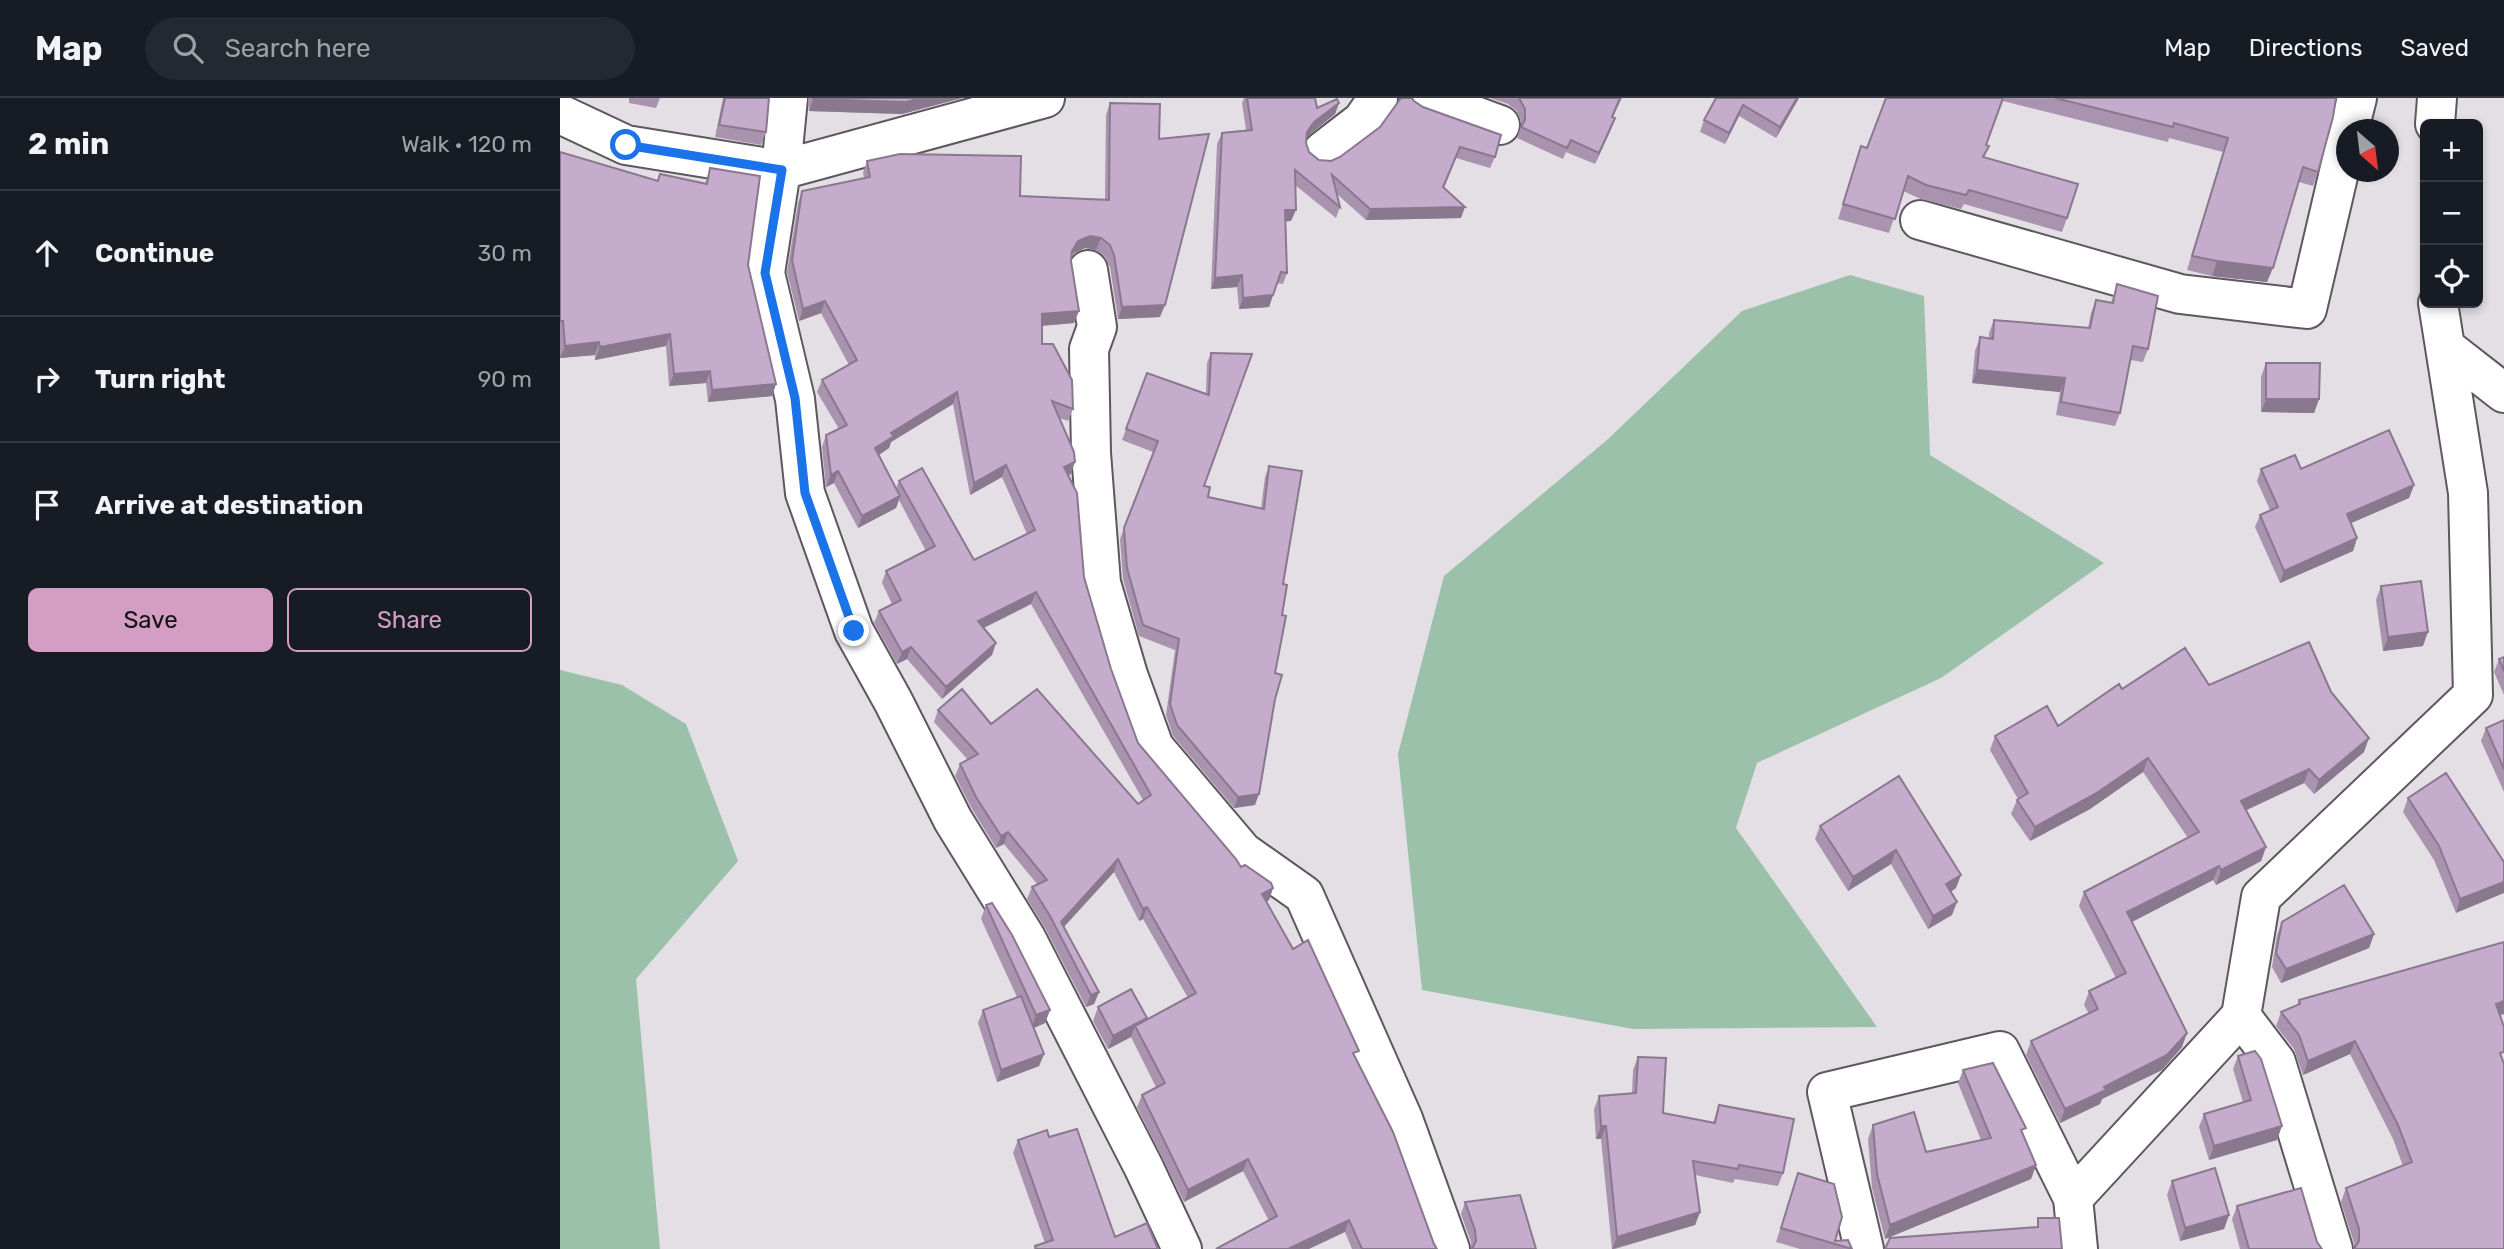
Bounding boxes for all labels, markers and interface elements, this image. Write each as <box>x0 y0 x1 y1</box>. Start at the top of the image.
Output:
search box <box>145 17 635 80</box>
text: Map <box>35 29 103 68</box>
icon: search <box>169 29 207 67</box>
text: Search here <box>225 33 370 64</box>
text: Map <box>2164 34 2211 62</box>
text: Directions <box>2249 34 2362 62</box>
text: Saved <box>2400 34 2469 62</box>
north arrow <box>2336 119 2399 182</box>
map controls <box>2420 119 2483 308</box>
button: + <box>2420 119 2483 182</box>
text: 2 min <box>28 126 109 162</box>
route start <box>610 129 641 160</box>
text: Walk · 120 m <box>401 130 532 158</box>
button: − <box>2420 182 2483 245</box>
icon: ahead <box>28 234 66 272</box>
text: Continue <box>95 238 214 269</box>
text: 30 m <box>477 239 532 267</box>
button: locate <box>2420 245 2483 308</box>
icon: right <box>28 360 66 398</box>
text: Turn right <box>95 364 225 395</box>
text: 90 m <box>478 365 532 393</box>
icon: arrive <box>28 486 66 524</box>
text: Arrive at destination <box>95 490 363 521</box>
button: Save <box>28 588 273 652</box>
button: Share <box>287 588 532 652</box>
route end <box>838 615 869 646</box>

